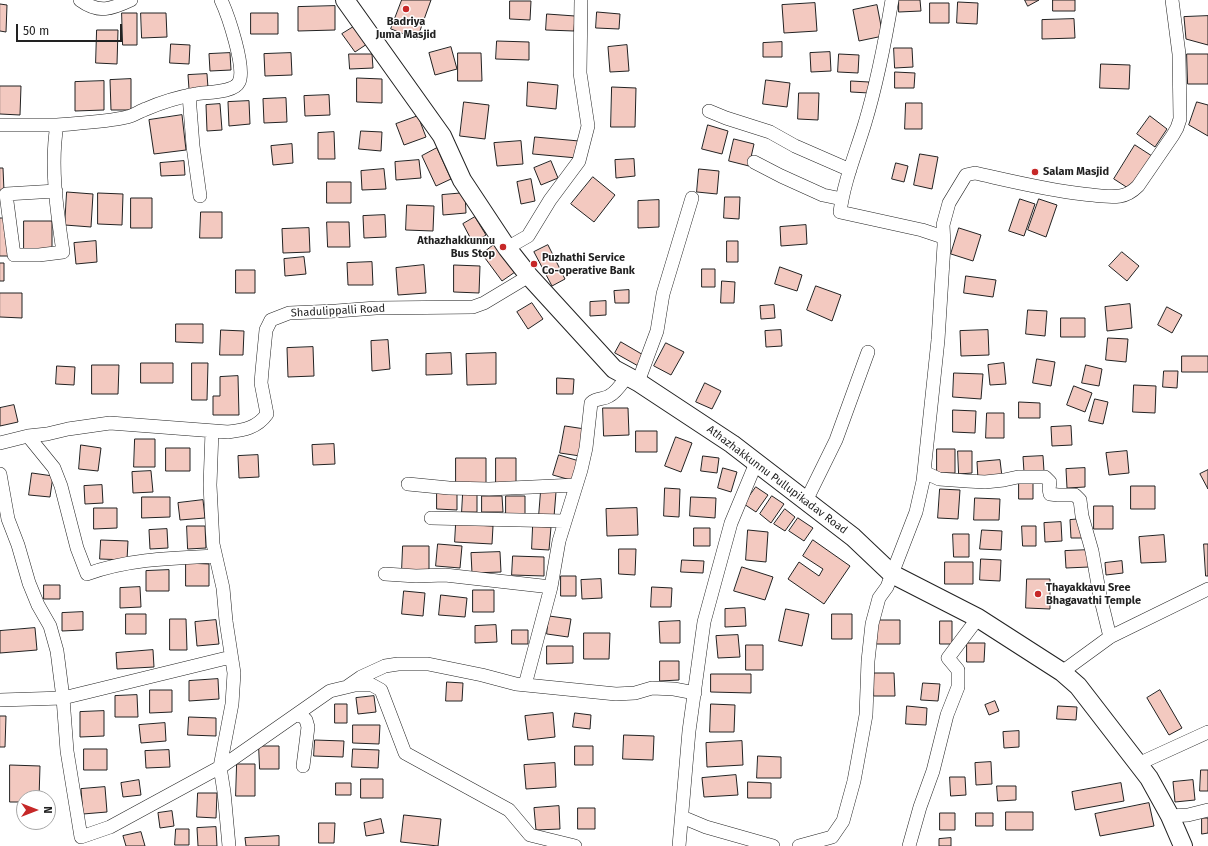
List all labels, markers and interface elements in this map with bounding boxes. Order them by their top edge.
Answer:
marker: Badriya Juma Masjid [401,4,411,14]
place label: Badriya Juma Masjid [376,15,436,41]
scale bar [18,16,124,42]
text: 50 m [23,24,49,38]
place label: Salam Masjid [1043,165,1109,179]
marker: Salam Masjid [1030,167,1040,177]
place label: Athazhakkunnu Bus Stop [417,234,495,260]
marker: Athazhakkunnu Bus Stop [498,242,508,252]
place label: Puzhathi Service Co-operative Bank [542,251,635,277]
marker: Puzhathi Service Co-operative Bank [529,259,539,269]
street label: Shadulippalli Road [291,302,385,320]
street label: Athazhakkunnu Pullupikadav Road [704,423,850,537]
place label: Thayakkavu Sree Bhagavathi Temple [1046,581,1141,607]
marker: Thayakkavu Sree Bhagavathi Temple [1033,589,1043,599]
north arrow [16,790,56,830]
text: N [41,806,54,814]

